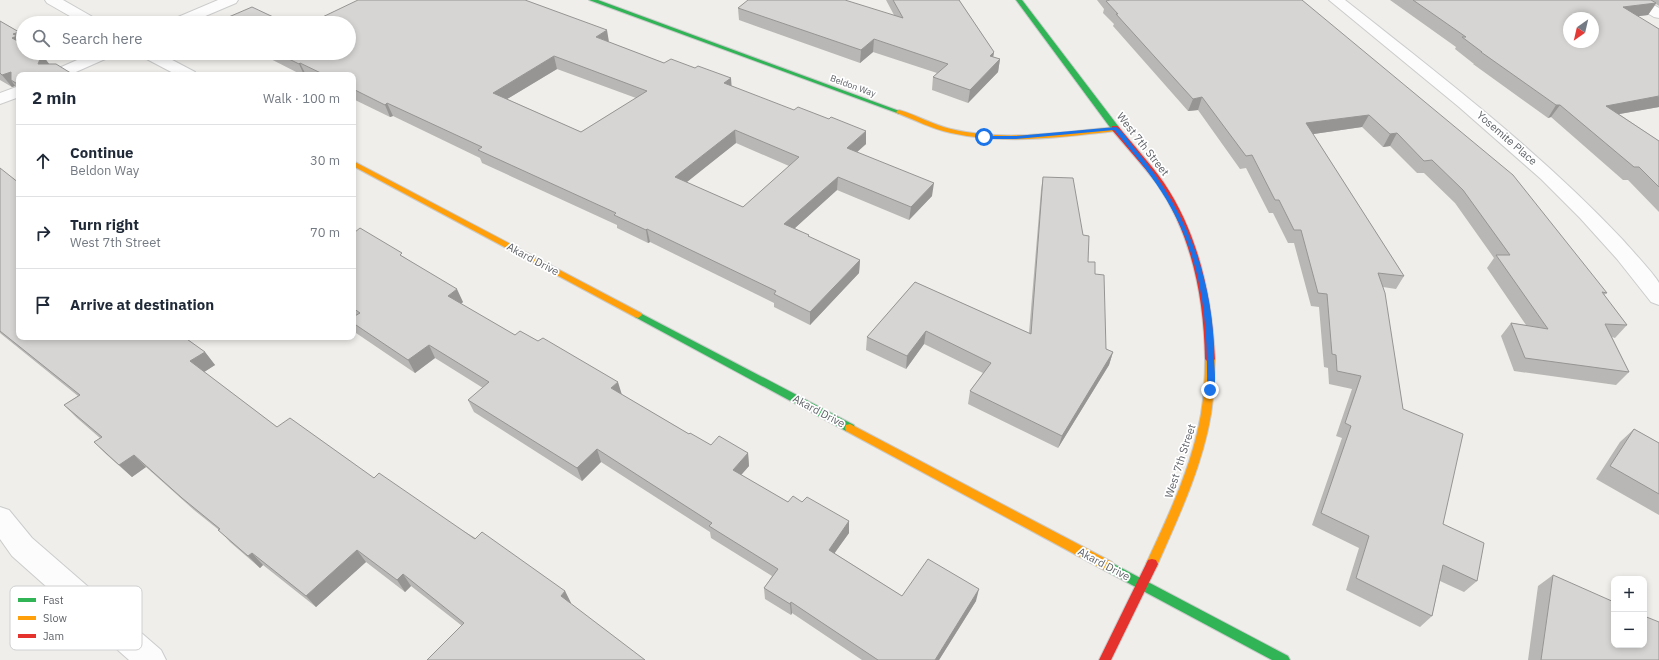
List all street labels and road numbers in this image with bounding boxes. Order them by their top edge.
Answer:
street label: Beldon Way [829,72,878,99]
street label: Yosemite Place [1474,108,1540,168]
street label: West 7th Street [1114,109,1172,179]
street label: Akard Drive [504,239,562,279]
street label: Akard Drive [790,391,848,431]
street label: West 7th Street [1161,422,1199,500]
street label: Akard Drive [1075,544,1133,584]

